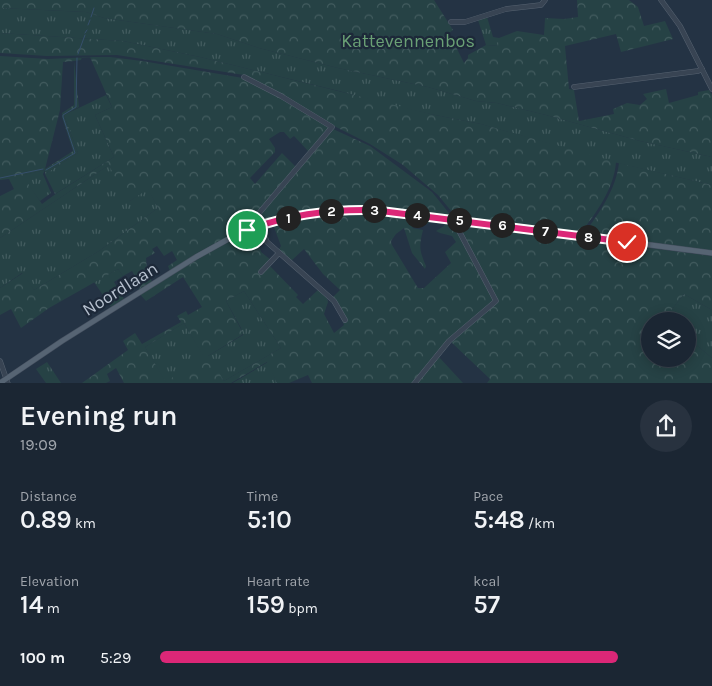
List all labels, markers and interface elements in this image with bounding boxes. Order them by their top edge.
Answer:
park label: Kattevennenbos [341,30,475,52]
pin: 2 [318,198,344,224]
pin: 3 [362,198,386,222]
text: 3 [370,202,379,219]
pin: 4 [404,202,430,228]
text: 2 [327,203,336,220]
pin: 1 [276,206,300,230]
text: 4 [413,207,422,224]
pin: 5 [446,208,472,232]
pin [226,209,268,251]
text: 1 [286,210,291,227]
text: 5 [455,212,464,229]
pin: 6 [490,212,514,238]
icon: arrive [233,216,261,244]
text: 6 [498,217,507,234]
pin: 7 [532,218,558,244]
pin [606,221,648,263]
text: 7 [542,223,549,240]
pin: 8 [576,224,600,250]
icon: check [613,228,641,256]
text: 8 [584,229,593,246]
street label: Noordlaan [78,257,162,321]
map controls [641,312,696,367]
button: layers [641,312,696,367]
text: Evening run [20,399,177,432]
button: share [640,400,692,452]
text: 19:09 [20,435,57,454]
text: Distance [20,488,77,505]
text: Time [247,488,278,505]
text: Pace [473,488,503,505]
text: 0.89 [20,505,72,534]
text: 5:10 [247,505,292,534]
text: 5:48 [473,505,525,534]
text: km [72,515,96,532]
text: /km [525,515,555,532]
text: Elevation [20,573,79,590]
text: Heart rate [247,573,310,590]
text: kcal [473,573,500,590]
text: 14 [20,590,43,619]
text: 159 [247,590,285,619]
text: 57 [473,590,500,619]
text: m [43,600,60,617]
text: bpm [285,600,318,617]
text: 100 m [20,648,65,667]
text: 5:29 [100,648,131,667]

